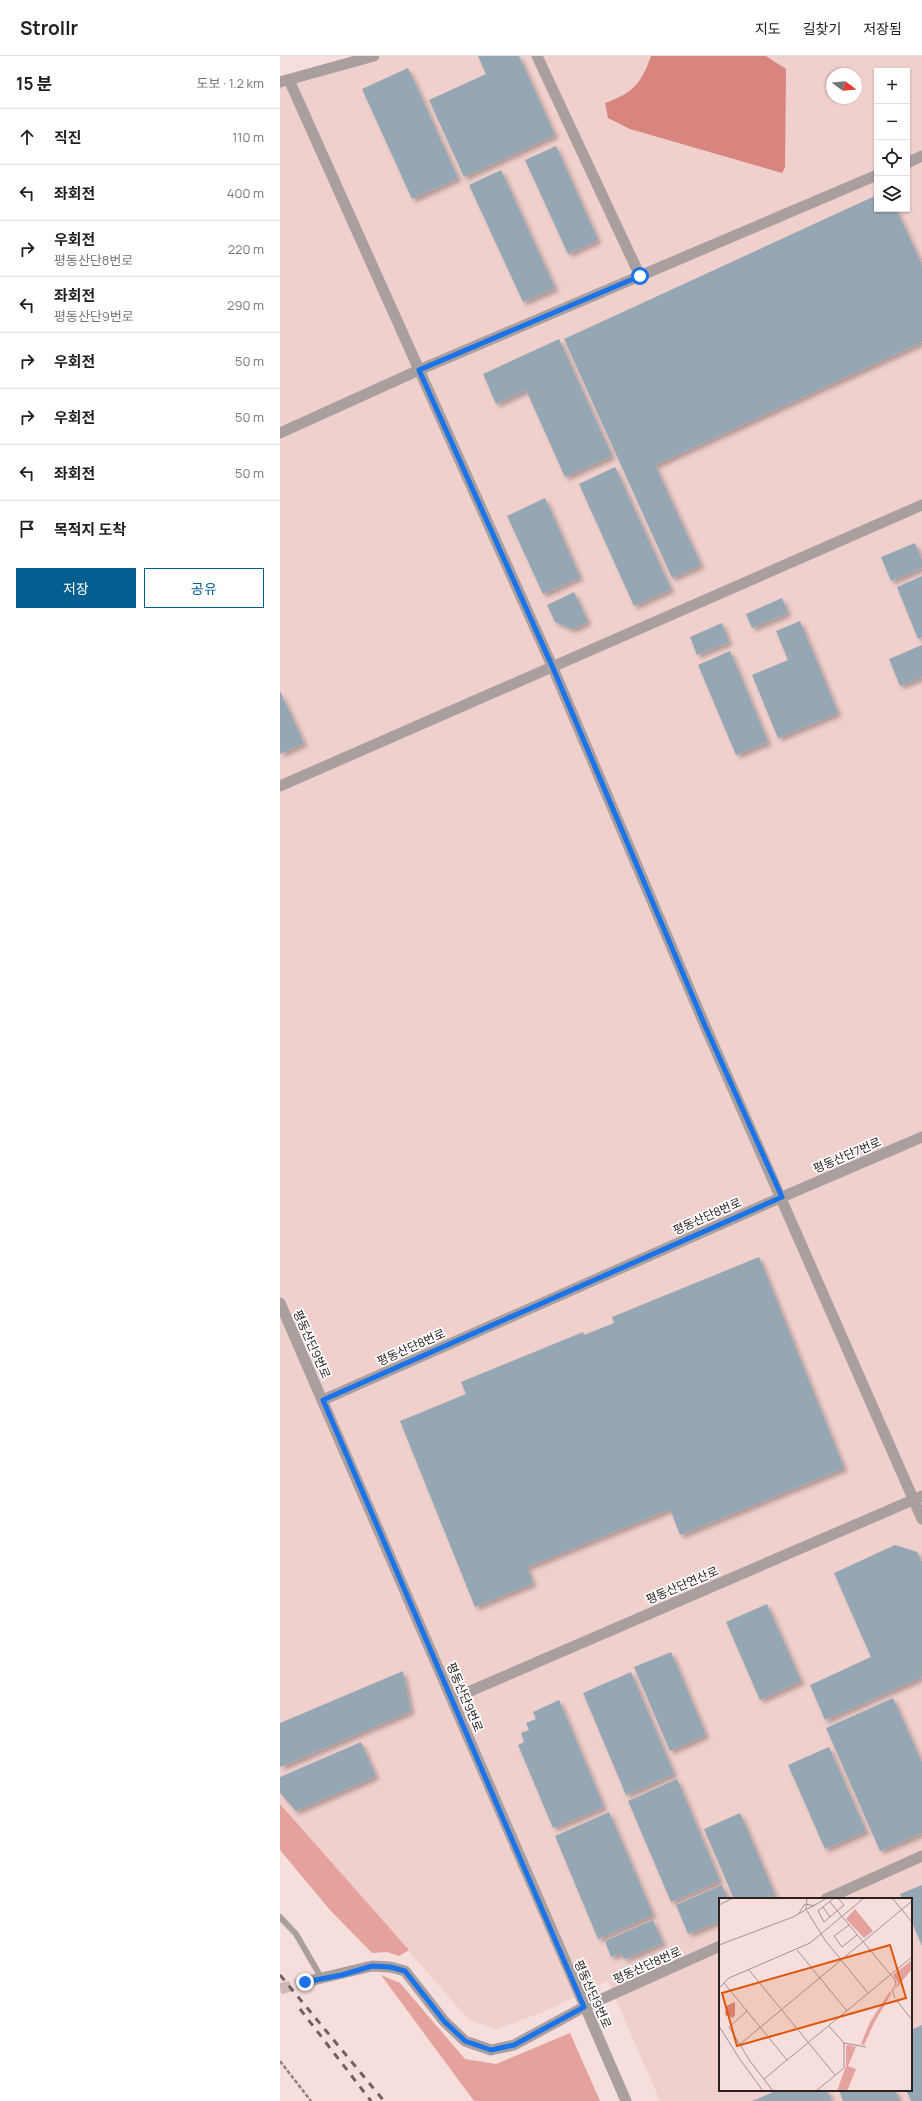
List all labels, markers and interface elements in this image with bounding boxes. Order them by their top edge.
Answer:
text: Strollr [20,15,78,41]
text: 지도 [755,19,781,38]
text: 길찾기 [803,19,841,38]
text: 저장됨 [863,19,902,38]
north arrow [826,68,862,104]
map controls [874,68,910,212]
button: + [874,68,910,104]
text: 15 분 [16,72,52,95]
text: 도보 · 1.2 km [197,74,264,92]
button: − [874,104,910,140]
icon: ahead [16,126,38,148]
text: 직진 [54,127,82,148]
text: 110 m [232,128,264,146]
button: locate [874,140,910,176]
button: layers [874,176,910,212]
icon: left [16,182,38,204]
text: 좌회전 [54,183,95,204]
text: 400 m [227,184,264,202]
text: 우회전 [54,229,95,250]
icon: right [16,238,38,260]
text: 220 m [228,240,264,258]
text: 평동산단8번로 [54,251,133,269]
route start [631,267,649,285]
text: 좌회전 [54,285,95,306]
icon: left [16,294,38,316]
text: 290 m [227,296,264,314]
text: 평동산단9번로 [54,307,134,325]
icon: right [16,350,38,372]
text: 우회전 [54,351,95,372]
text: 50 m [235,352,264,370]
icon: right [16,406,38,428]
text: 우회전 [54,407,95,428]
text: 50 m [235,408,264,426]
icon: left [16,462,38,484]
text: 좌회전 [54,463,95,484]
text: 50 m [235,464,264,482]
icon: arrive [16,518,38,540]
text: 목적지 도착 [54,519,126,540]
button: 저장 [16,568,136,608]
button: 공유 [144,568,264,608]
street label: 평동산단7번로 [810,1133,884,1177]
street label: 평동산단8번로 [670,1193,744,1239]
street label: 평동산단9번로 [289,1307,335,1381]
street label: 평동산단8번로 [374,1324,448,1370]
street label: 평동산단연산로 [643,1562,721,1608]
street label: 평동산단9번로 [443,1660,487,1734]
inset map [719,1898,912,2091]
street label: 평동산단8번로 [610,1942,684,1988]
street label: 평동산단9번로 [570,1957,616,2031]
route end [296,1973,314,1991]

